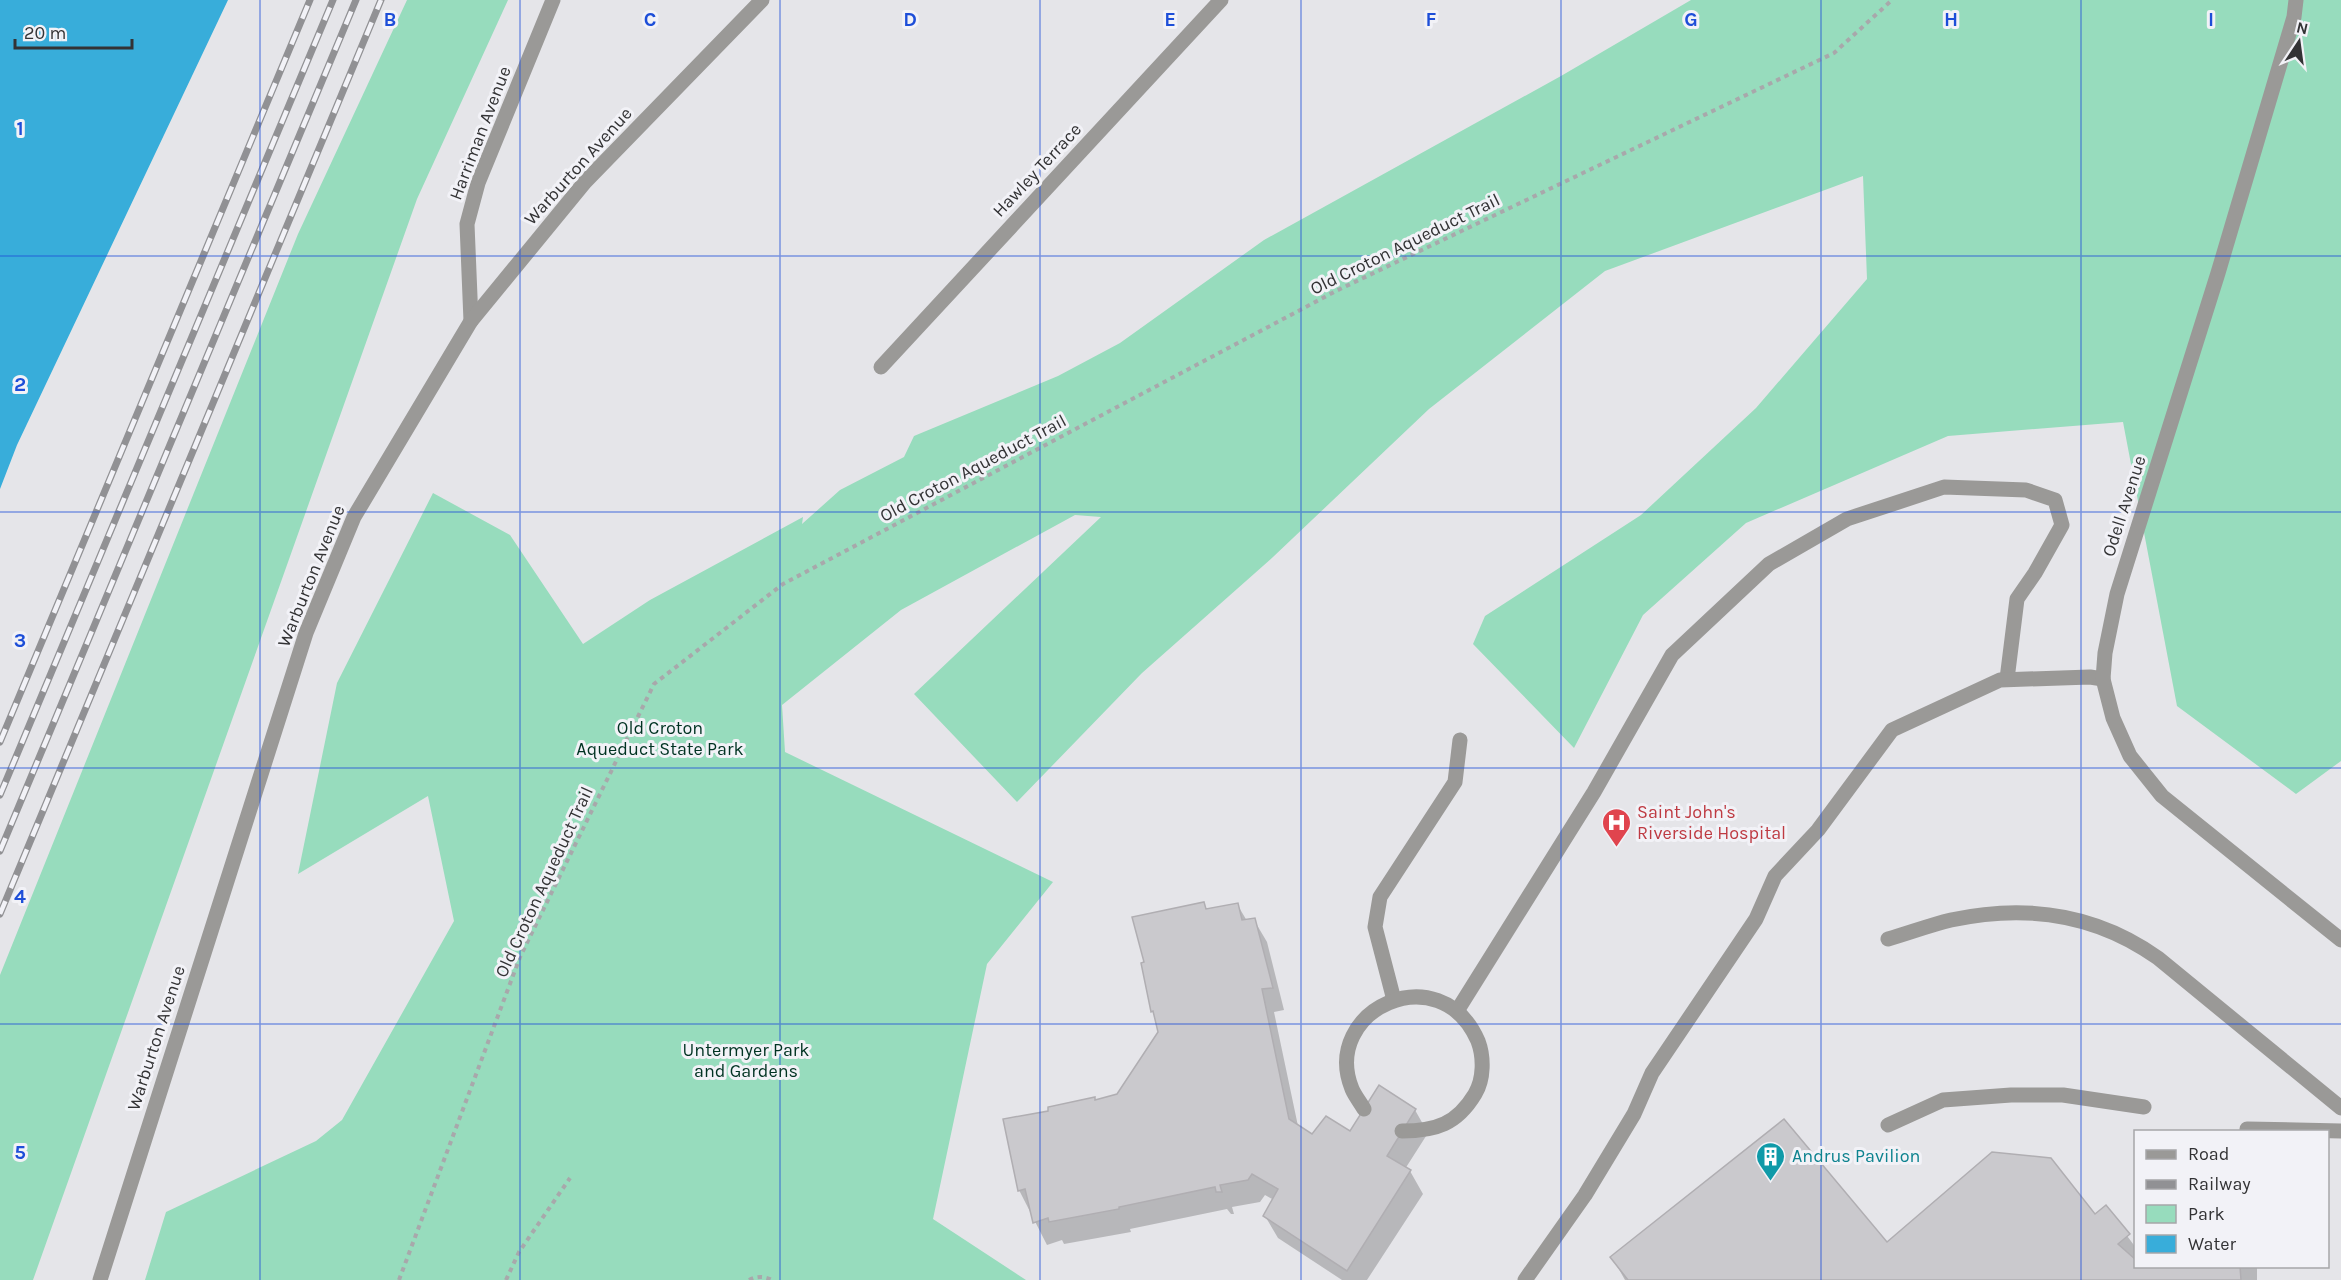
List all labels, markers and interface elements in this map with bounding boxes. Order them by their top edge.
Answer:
text: B [384,8,396,31]
text: C [644,8,656,31]
text: D [903,8,917,31]
text: E [1164,8,1176,31]
text: F [1426,8,1437,31]
text: G [1684,8,1698,31]
text: H [1944,8,1958,31]
text: I [2208,8,2214,31]
scale bar [15,12,132,50]
north arrow [2269,12,2329,72]
text: N [2295,17,2310,38]
text: 20 m [24,22,66,44]
street label: Harriman Avenue [444,63,516,203]
street label: Warburton Avenue [519,103,637,229]
text: 1 [16,117,24,140]
street label: Hawley Terrace [988,119,1086,221]
street label: Old Croton Aqueduct Trail [1307,188,1503,300]
text: 2 [14,373,26,396]
street label: Old Croton Aqueduct Trail [876,409,1070,527]
street label: Odell Avenue [2097,453,2151,559]
street label: Warburton Avenue [273,502,349,650]
text: 3 [14,629,26,652]
park label: Old Croton Aqueduct State Park [576,717,744,760]
street label: Old Croton Aqueduct Trail [490,783,598,981]
place label: Saint John's Riverside Hospital [1637,801,1786,844]
hospital icon: Saint John's Riverside Hospital [1600,806,1632,848]
text: 4 [14,885,26,908]
street label: Warburton Avenue [122,963,190,1113]
park label: Untermyer Park and Gardens [683,1039,809,1082]
legend [2134,1130,2329,1268]
building icon: Andrus Pavilion [1755,1140,1787,1182]
text: 5 [14,1141,26,1164]
text: Road [2188,1143,2229,1165]
place label: Andrus Pavilion [1792,1145,1920,1167]
text: Railway [2188,1173,2251,1195]
text: Park [2188,1203,2225,1225]
text: Water [2188,1233,2236,1255]

